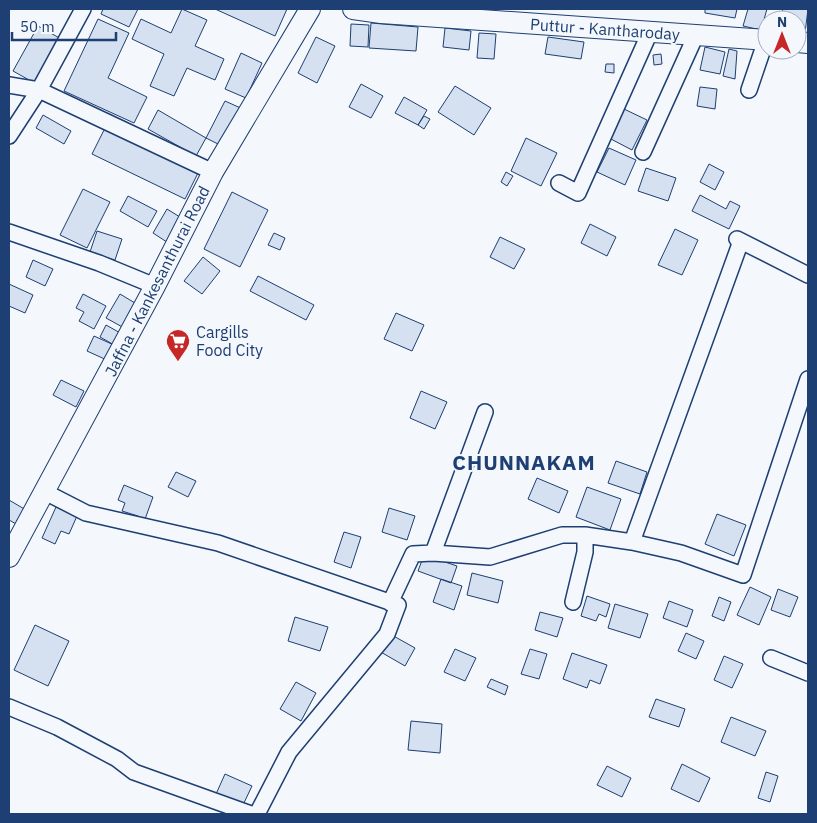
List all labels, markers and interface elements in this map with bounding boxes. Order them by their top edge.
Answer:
scale bar [12,10,116,42]
north arrow [757,10,807,60]
text: N [777,13,787,31]
street label: Puttur - Kantharoday [529,14,681,44]
text: 50 m [20,17,55,36]
street label: Jaffna - Kankesanthurai Road [100,182,214,380]
place label: Cargills Food City [196,322,263,360]
supermarket icon: Cargills Food City [165,328,191,362]
district label: CHUNNAKAM [452,448,596,476]

